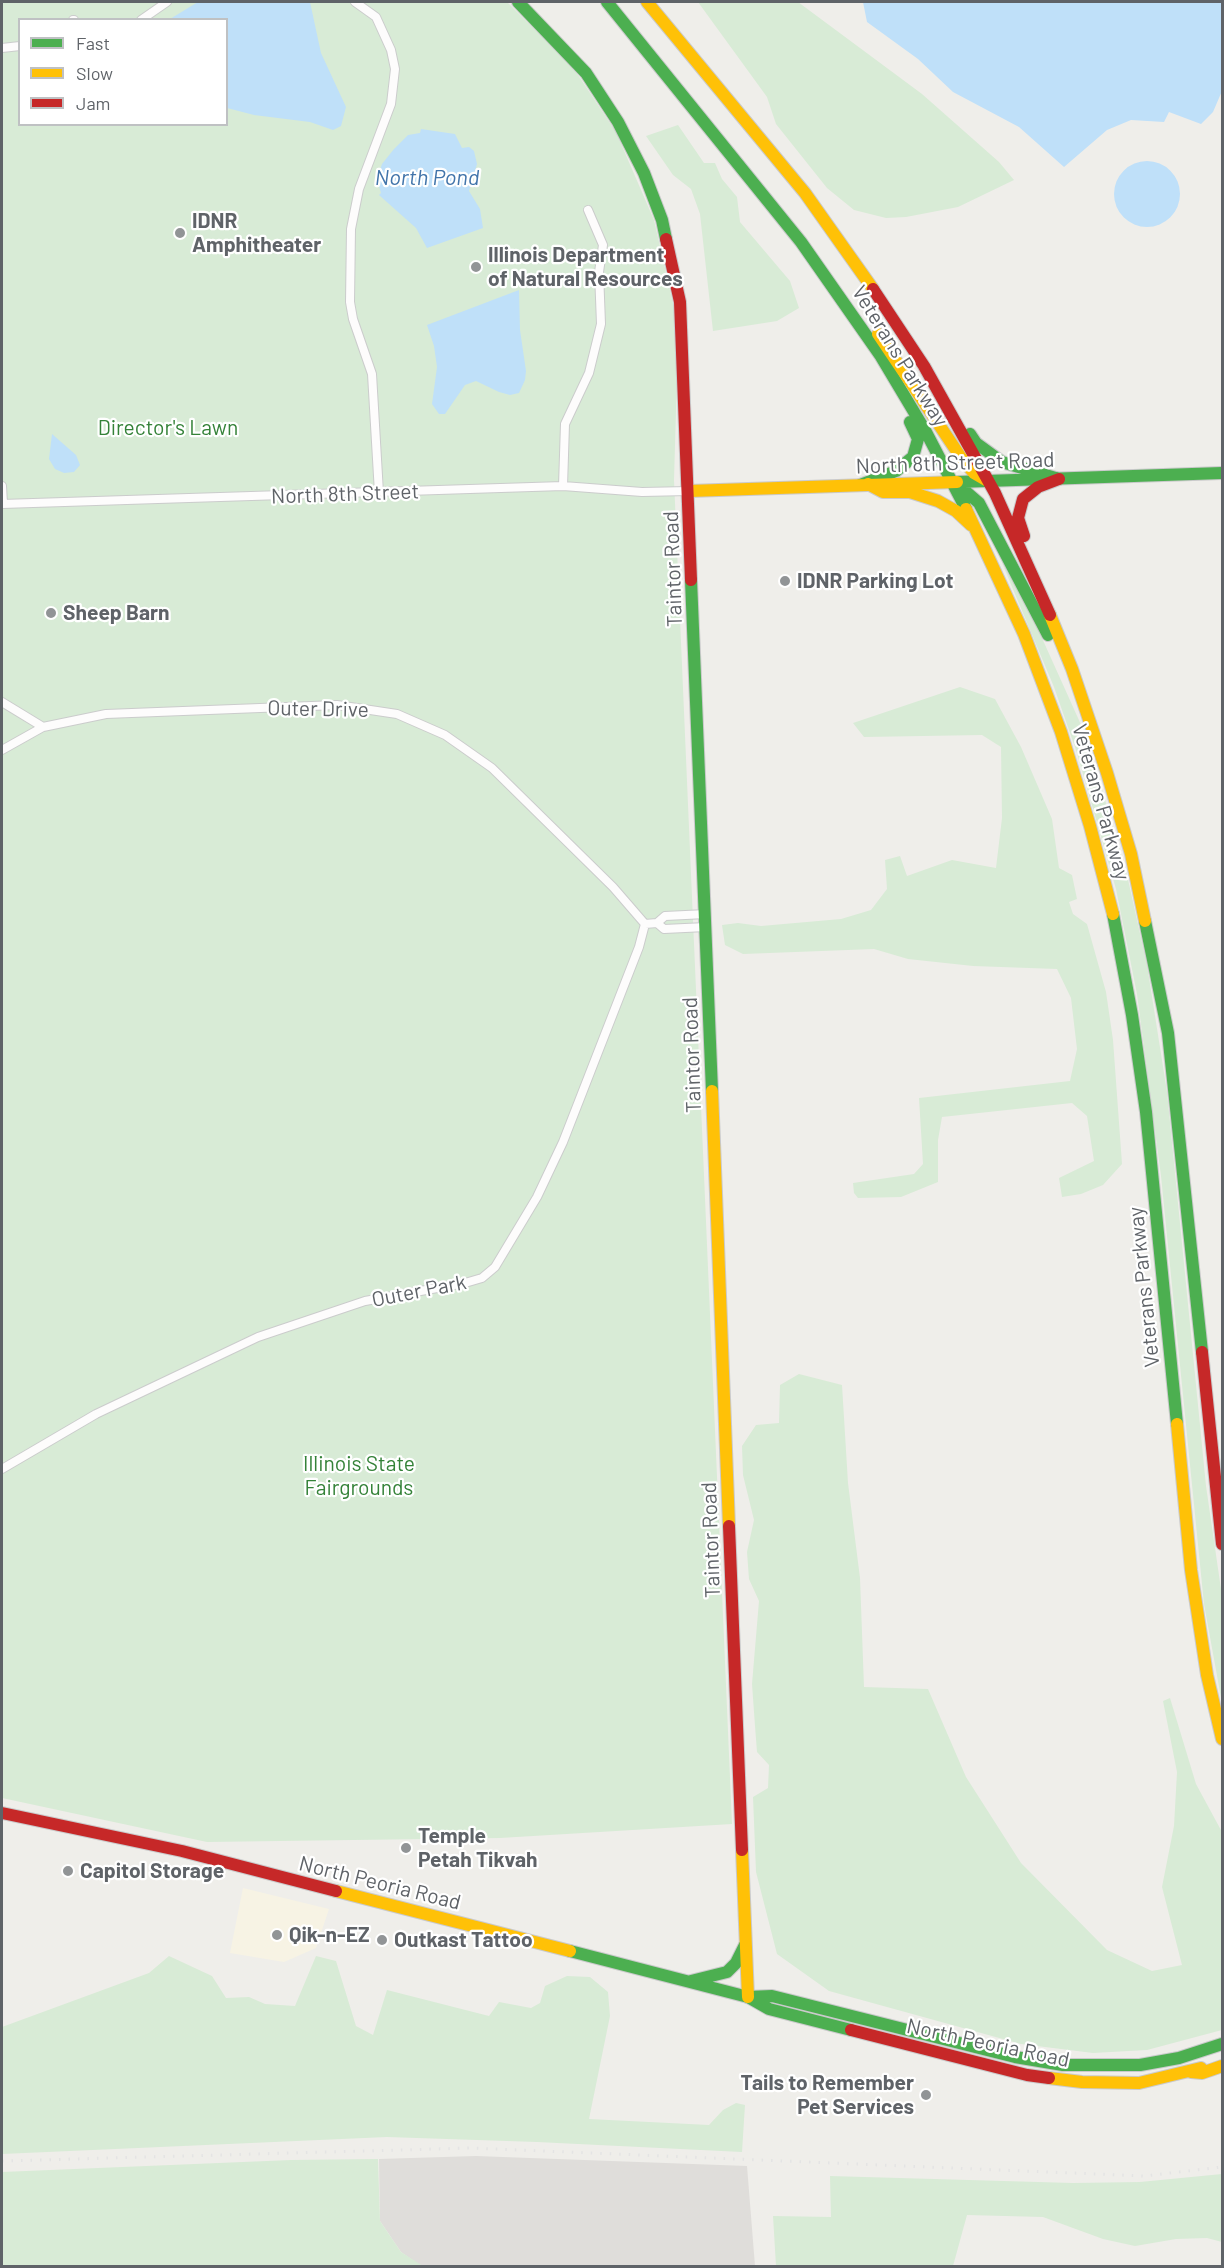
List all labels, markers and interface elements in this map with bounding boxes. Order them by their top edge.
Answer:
legend [18,18,228,126]
text: Fast [76,32,110,54]
text: Slow [76,62,113,84]
text: Jam [76,92,110,114]
water label: North Pond [375,165,479,191]
place label: IDNR Amphitheater [192,208,321,258]
marker: IDNR Amphitheater [173,226,187,240]
place label: Illinois Department of Natural Resources [488,242,683,292]
marker: Illinois Department of Natural Resources [469,260,483,274]
street label: Veterans Parkway [847,281,953,431]
park label: Director's Lawn [98,415,238,441]
street label: North 8th Street Road [855,447,1055,479]
street label: North 8th Street [271,479,419,509]
street label: Taintor Road [658,511,688,627]
place label: IDNR Parking Lot [797,568,953,594]
marker: IDNR Parking Lot [778,574,792,588]
place label: Sheep Barn [63,600,170,626]
marker: Sheep Barn [44,606,58,620]
street label: Outer Drive [267,696,369,722]
street label: Veterans Parkway [1067,721,1135,883]
street label: Taintor Road [677,997,707,1113]
street label: Veterans Parkway [1123,1205,1165,1369]
street label: Outer Park [370,1269,468,1313]
park label: Illinois State Fairgrounds [303,1451,415,1501]
street label: Taintor Road [696,1482,726,1598]
place label: Temple Petah Tikvah [418,1823,538,1873]
marker: Temple Petah Tikvah [399,1841,413,1855]
street label: North Peoria Road [297,1851,463,1915]
place label: Capitol Storage [80,1858,224,1884]
marker: Capitol Storage [61,1864,75,1878]
place label: Qik-n-EZ [289,1922,370,1948]
place label: Outkast Tattoo [394,1927,533,1953]
marker: Qik-n-EZ [270,1928,284,1942]
marker: Outkast Tattoo [375,1933,389,1947]
street label: North Peoria Road [904,2013,1072,2073]
place label: Tails to Remember Pet Services [740,2070,914,2120]
marker: Tails to Remember Pet Services [919,2088,933,2102]

